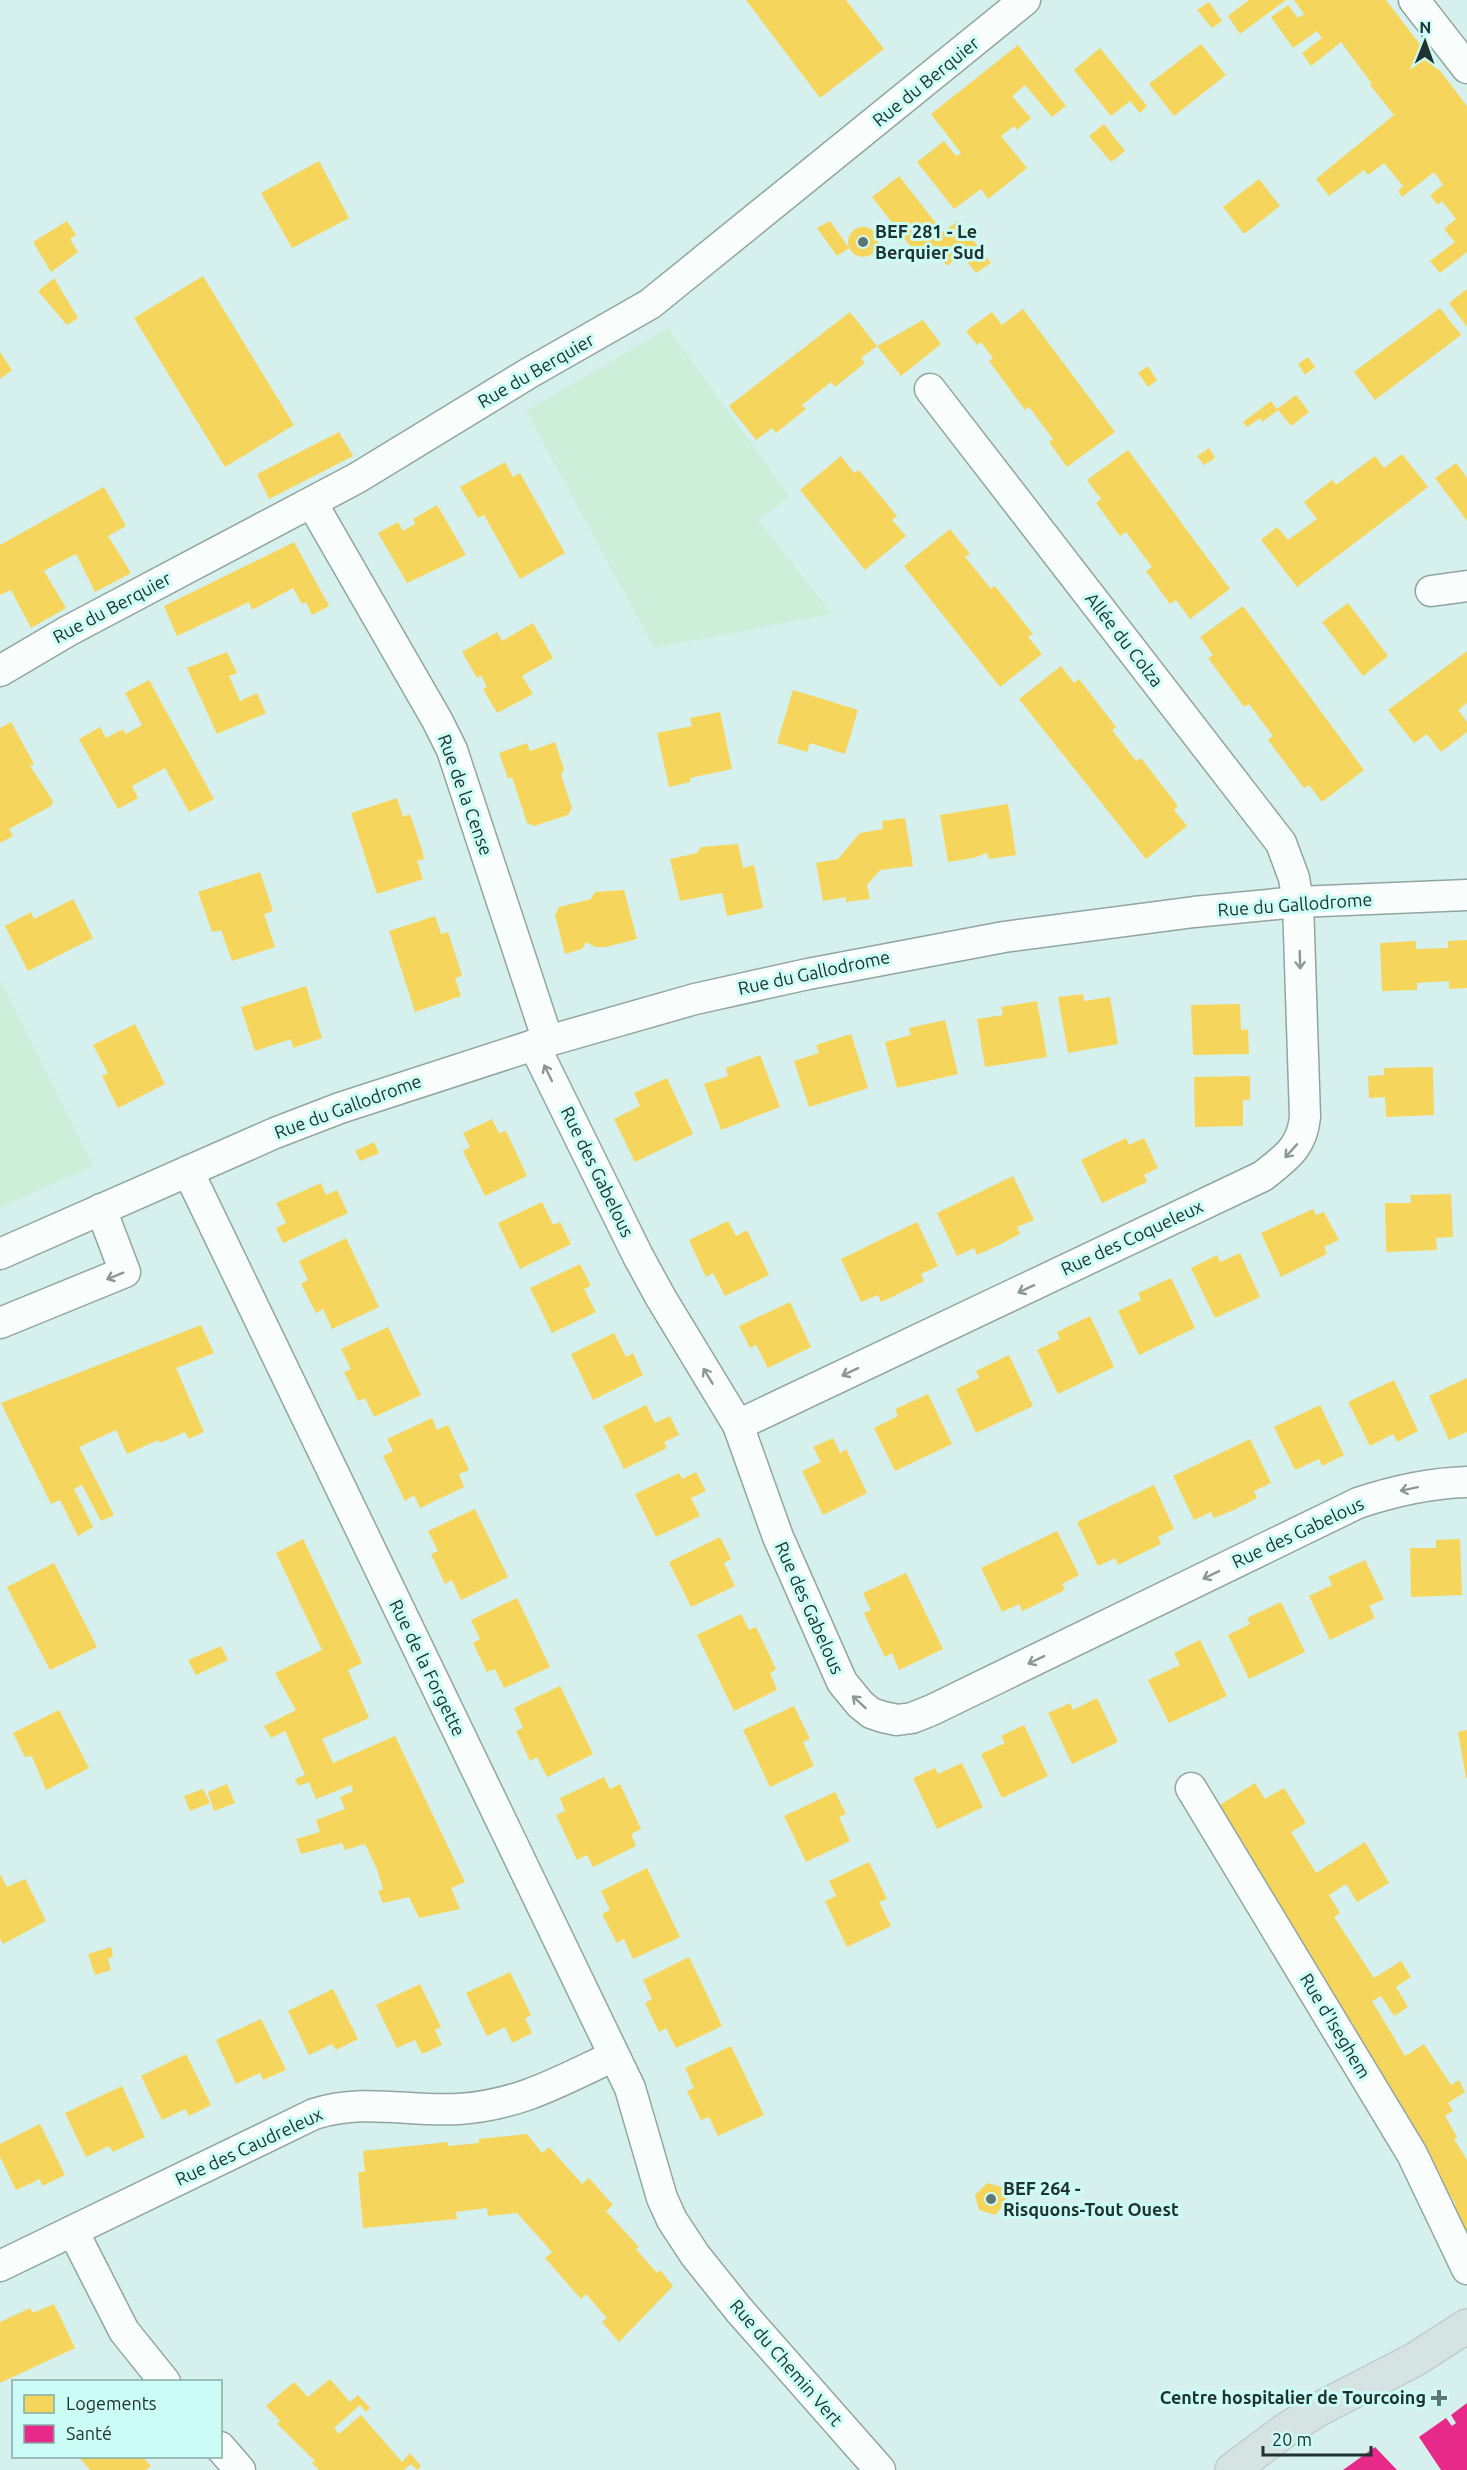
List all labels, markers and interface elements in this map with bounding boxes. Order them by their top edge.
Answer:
north arrow [1395,12,1455,72]
text: N [1419,18,1431,36]
street label: Rue du Berquier [868,32,983,130]
place label: BEF 281 - Le Berquier Sud [875,221,984,262]
marker: BEF 281 - Le Berquier Sud [856,235,870,249]
street label: Rue du Berquier [474,329,597,411]
street label: Rue du Berquier [49,568,174,647]
street label: Allée du Colza [1082,588,1168,690]
street label: Rue de la Cense [435,731,497,858]
street label: Rue du Gallodrome [1217,889,1373,919]
street label: Rue du Gallodrome [736,946,892,998]
one-way arrow [1294,950,1306,970]
one-way arrow [542,1065,554,1083]
street label: Rue du Gallodrome [271,1070,424,1142]
street label: Rue des Gabelous [558,1103,638,1240]
one-way arrow [1284,1143,1298,1158]
street label: Rue des Coqueleux [1057,1195,1206,1279]
one-way arrow [106,1271,124,1282]
one-way arrow [1017,1283,1035,1295]
one-way arrow [841,1367,859,1379]
one-way arrow [701,1368,713,1385]
one-way arrow [1400,1484,1419,1495]
street label: Rue des Gabelous [1229,1493,1367,1571]
street label: Rue des Gabelous [772,1538,848,1677]
one-way arrow [1203,1569,1221,1581]
street label: Rue de la Forgette [386,1596,470,1739]
one-way arrow [1027,1654,1045,1666]
one-way arrow [852,1695,867,1709]
street label: Rue d'Iseghem [1297,1969,1375,2082]
street label: Rue des Caudreleux [172,2103,325,2189]
place label: BEF 264 - Risquons-Tout Ouest [1003,2178,1179,2219]
marker: BEF 264 - Risquons-Tout Ouest [984,2192,998,2206]
street label: Rue du Chemin Vert [727,2295,847,2430]
legend [12,2380,222,2458]
place label: Centre hospitalier de Tourcoing [1160,2387,1426,2407]
marker: Centre hospitalier de Tourcoing [1430,2389,1448,2407]
text: Logements [66,2393,157,2413]
scale bar [1263,2419,1371,2457]
text: Santé [66,2423,112,2443]
text: 20 m [1272,2429,1312,2449]

